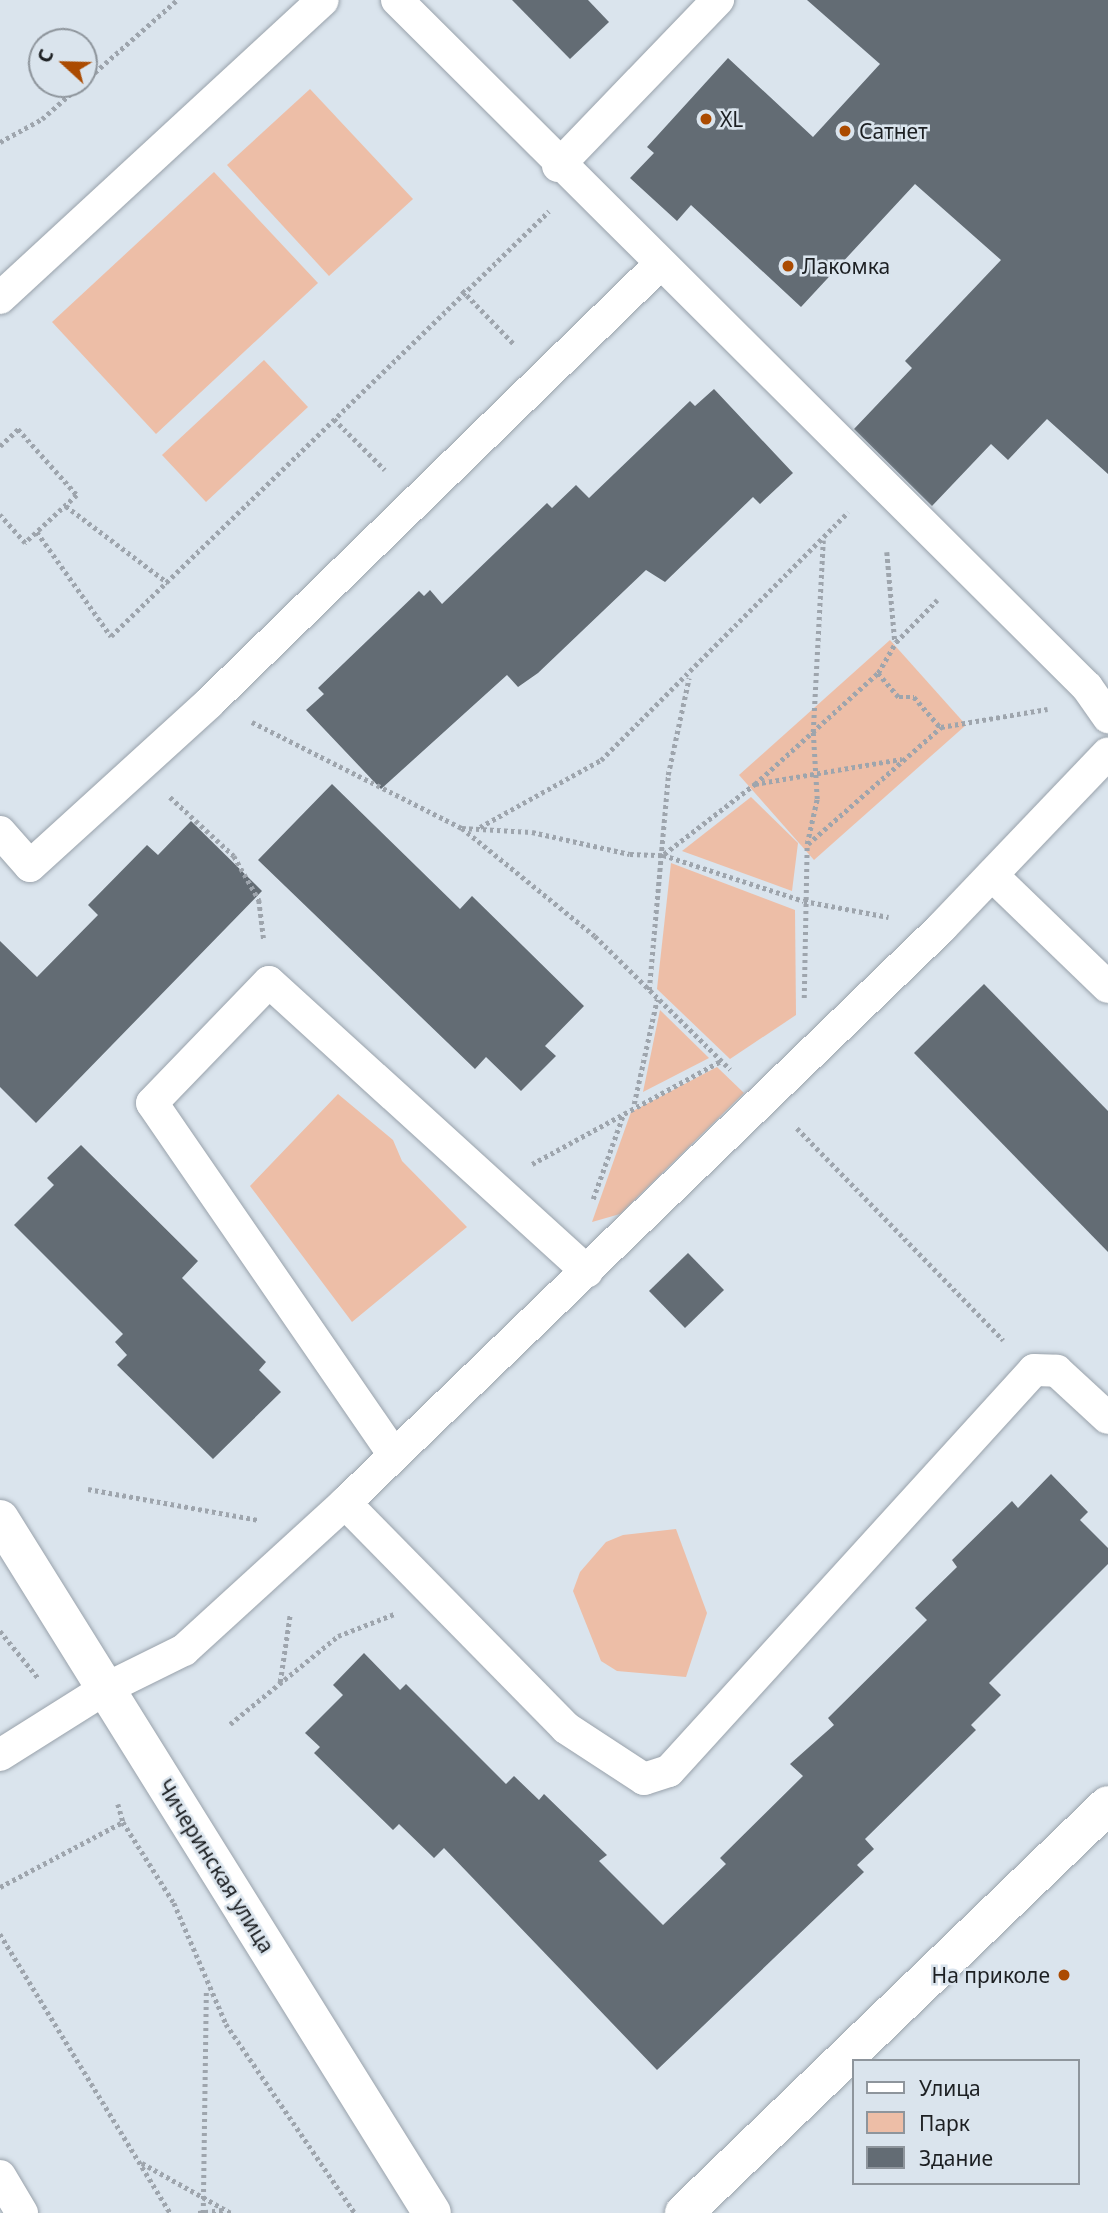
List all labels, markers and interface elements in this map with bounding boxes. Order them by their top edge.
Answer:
north arrow [28,28,98,98]
text: С [31,45,60,66]
place label: XL [720,106,743,132]
marker: XL [698,111,714,127]
place label: Сатнет [859,118,928,144]
marker: Сатнет [837,123,853,139]
place label: Лакомка [802,253,890,279]
marker: Лакомка [780,258,796,274]
street label: Чичеринская улица [152,1775,280,1957]
place label: На приколе [932,1962,1050,1988]
marker: На приколе [1056,1967,1072,1983]
legend [852,2059,1080,2185]
text: Улица [919,2074,981,2102]
text: Парк [919,2109,970,2137]
text: Здание [919,2144,993,2172]

